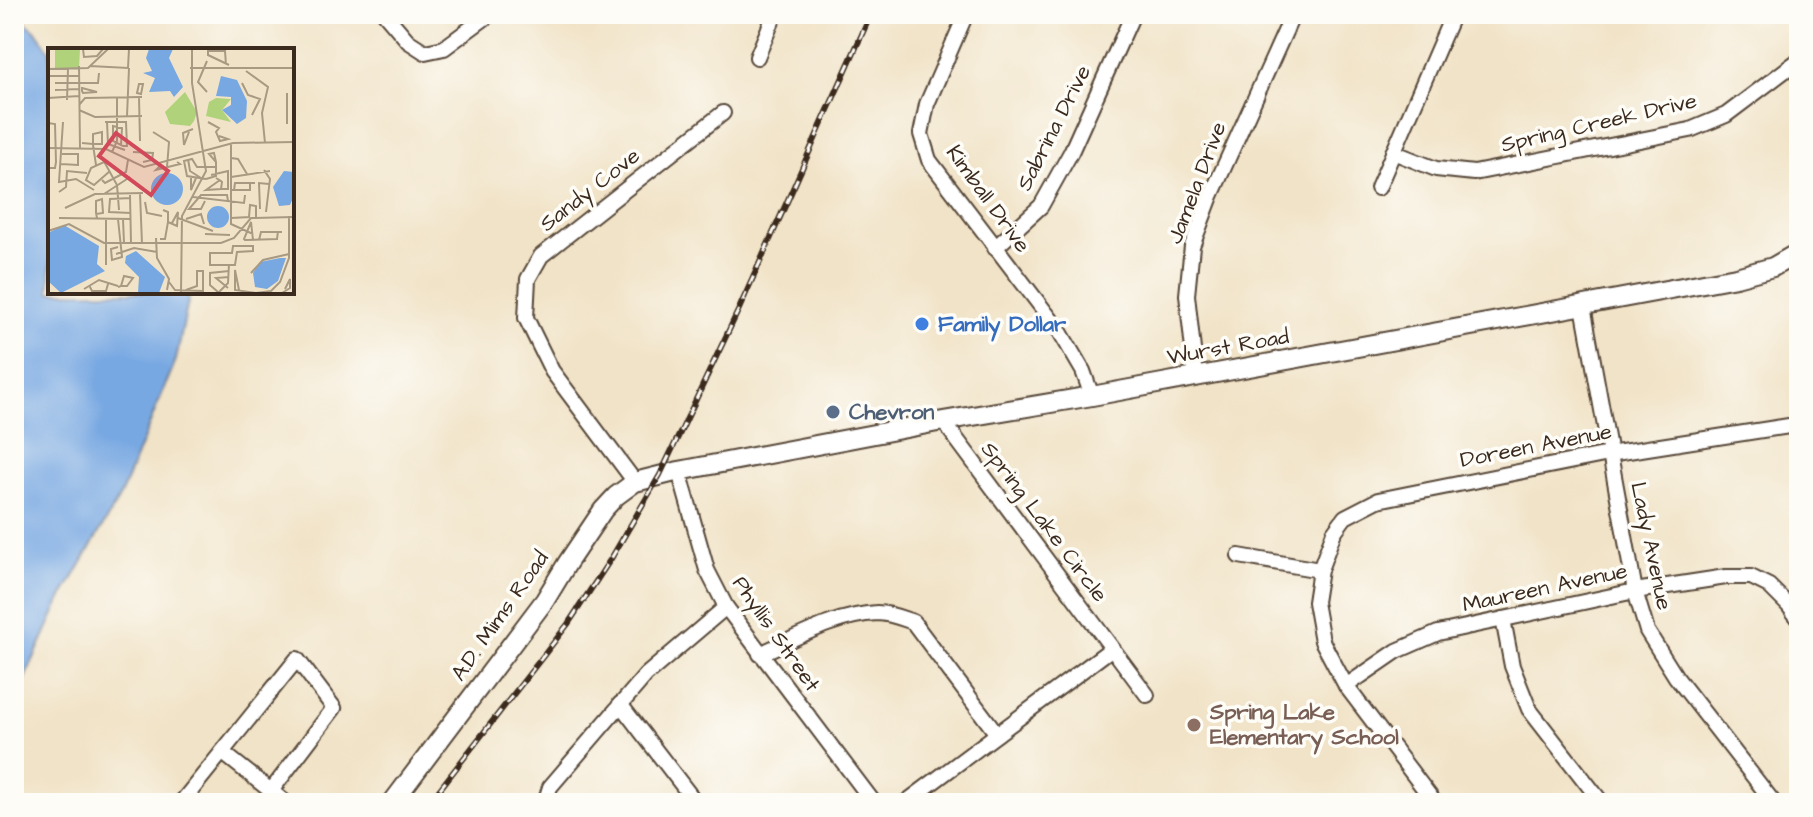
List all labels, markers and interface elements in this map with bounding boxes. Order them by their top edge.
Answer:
inset map [48,48,294,294]
street label: Sabrina Drive [1009,60,1099,196]
street label: Spring Creek Drive [1498,85,1700,162]
street label: Jamela Drive [1160,117,1235,248]
street label: Kimball Drive [938,139,1038,259]
street label: Sandy Cove [533,141,647,240]
place label: Family Dollar [938,309,1067,342]
marker: Family Dollar [913,315,931,333]
street label: Wurst Road [1165,321,1291,373]
place label: Chevron [849,397,934,428]
marker: Chevron [824,403,842,421]
street label: Doreen Avenue [1458,416,1615,476]
street label: Spring Lake Circle [972,435,1115,609]
street label: Lady Avenue [1621,479,1680,613]
street label: A.D. Mims Road [444,545,556,687]
street label: Maureen Avenue [1460,555,1630,621]
street label: Phyllis Street [724,570,827,699]
place label: Spring Lake Elementary School [1209,697,1399,755]
marker: Spring Lake Elementary School [1185,716,1203,734]

